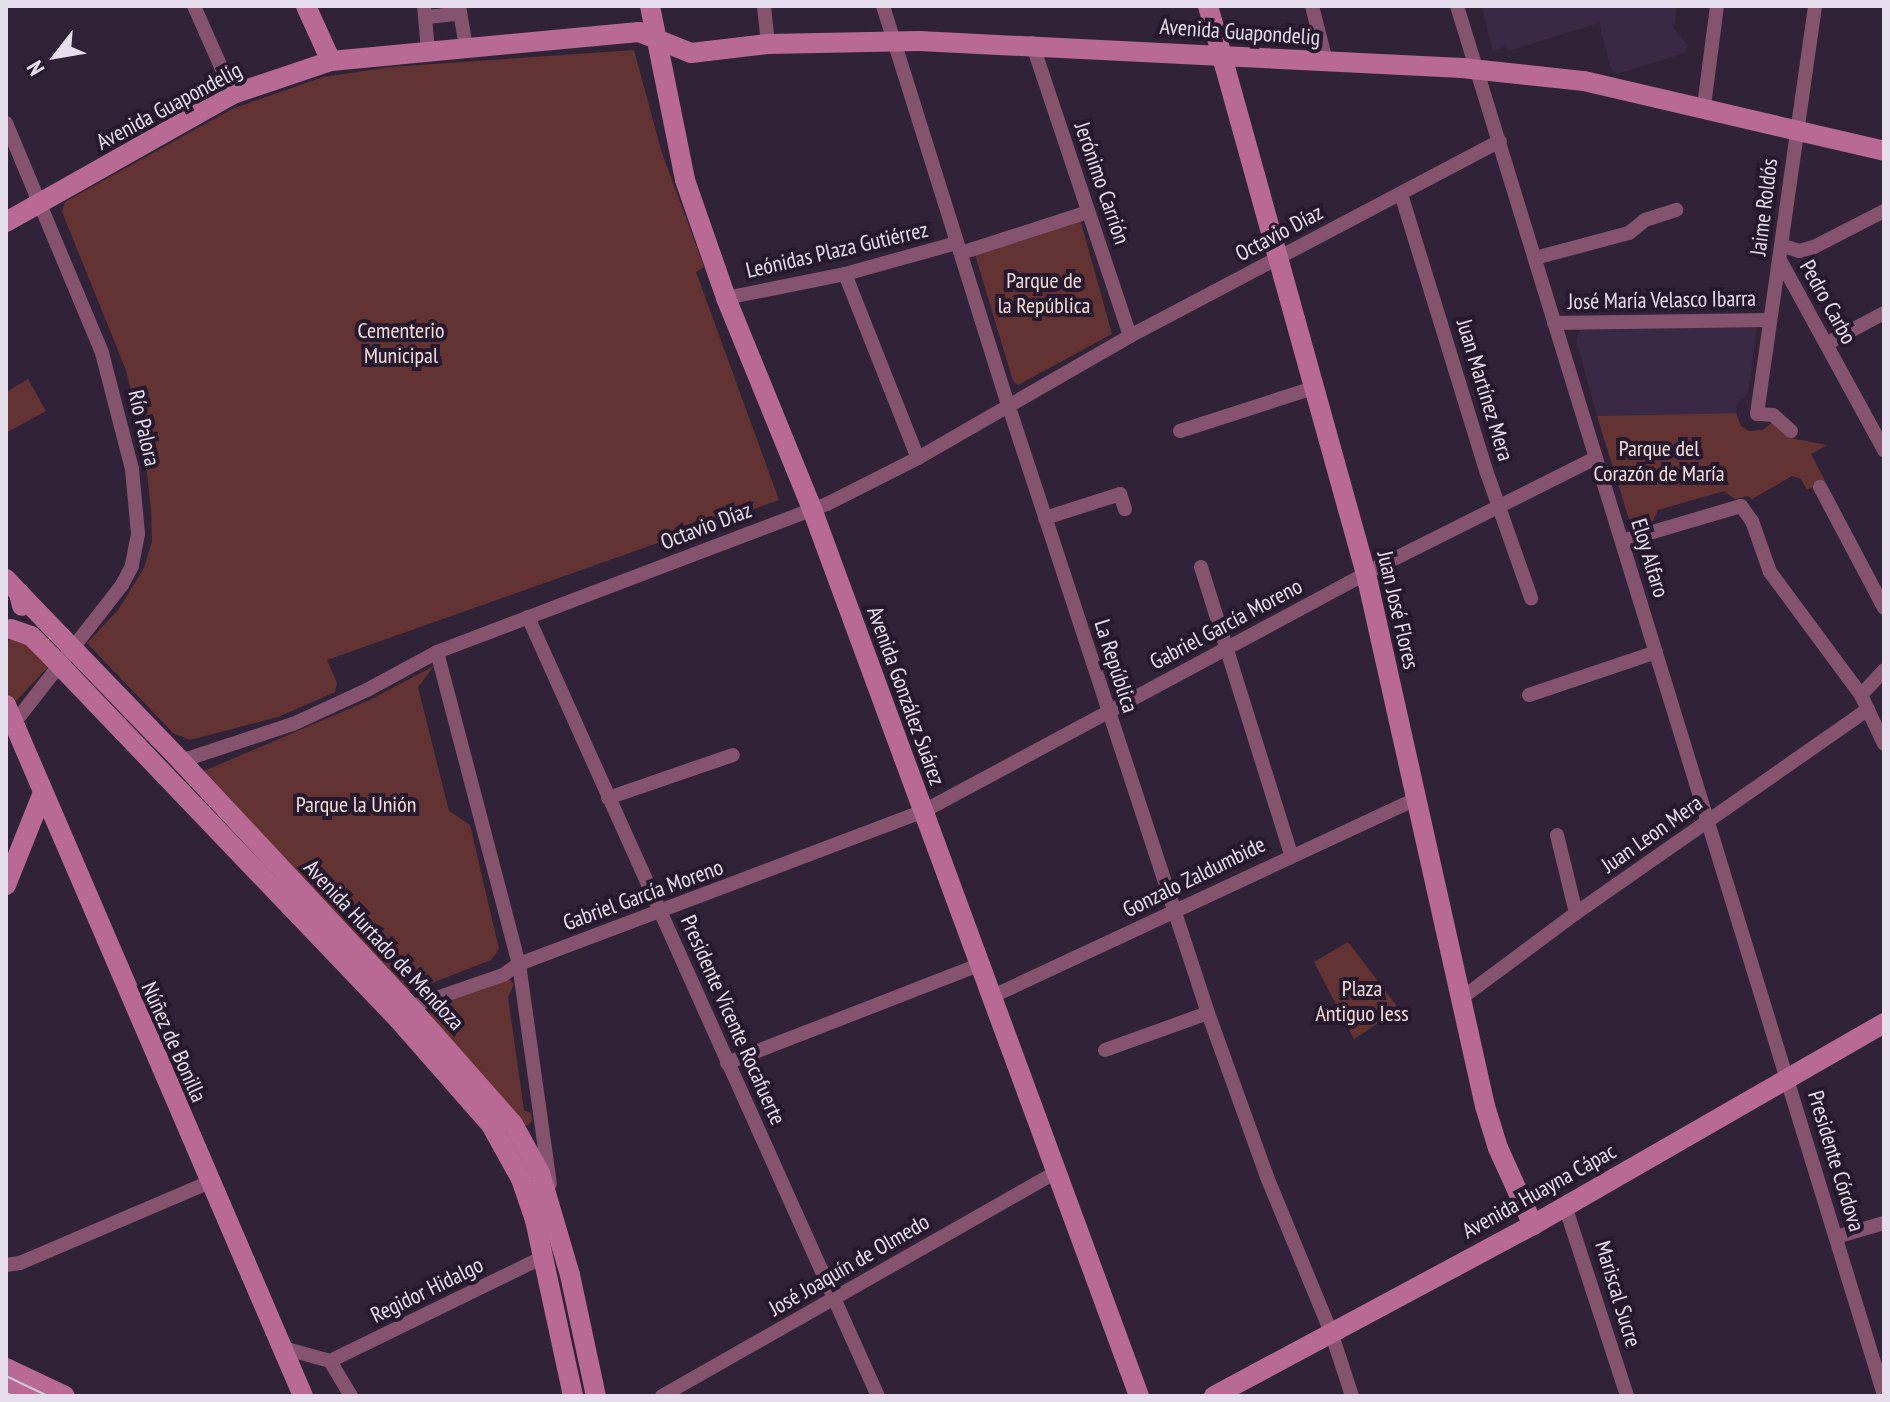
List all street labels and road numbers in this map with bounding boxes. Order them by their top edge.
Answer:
street label: Avenida Guapondelig [1159,13,1321,51]
street label: Avenida Guapondelig [92,57,246,155]
street label: Jerónimo Carrión [1069,118,1135,248]
street label: Jaime Roldós [1745,157,1783,257]
street label: Octavio Díaz [1231,199,1327,267]
street label: Leónidas Plaza Gutiérrez [743,216,931,284]
street label: Pedro Carbo [1794,255,1862,349]
street label: José María Velasco Ibarra [1567,285,1757,315]
street label: Juan Martínez Mera [1451,316,1519,464]
street label: Río Palora [122,387,166,469]
street label: Octavio Díaz [657,497,755,555]
street label: Eloy Alfaro [1625,515,1675,601]
street label: Juan José Flores [1372,548,1424,672]
street label: Gabriel García Moreno [1145,573,1307,675]
street label: Avenida González Suárez [861,603,951,789]
street label: La República [1089,616,1143,716]
street label: Juan Leon Mera [1597,790,1707,878]
street label: Gonzalo Zaldumbide [1118,831,1270,923]
street label: Gabriel García Moreno [559,854,727,936]
street label: Avenida Hurtado de Mendoza [298,855,470,1035]
street label: Presidente Vicente Rocafuerte [675,911,791,1129]
street label: Núñez de Bonilla [136,978,212,1106]
street label: Presidente Córdova [1802,1087,1870,1235]
street label: Avenida Huayna Cápac [1458,1138,1620,1244]
street label: José Joaquín de Olmedo [764,1208,934,1322]
street label: Mariscal Sucre [1589,1238,1647,1350]
street label: Regidor Hidalgo [367,1251,487,1329]

